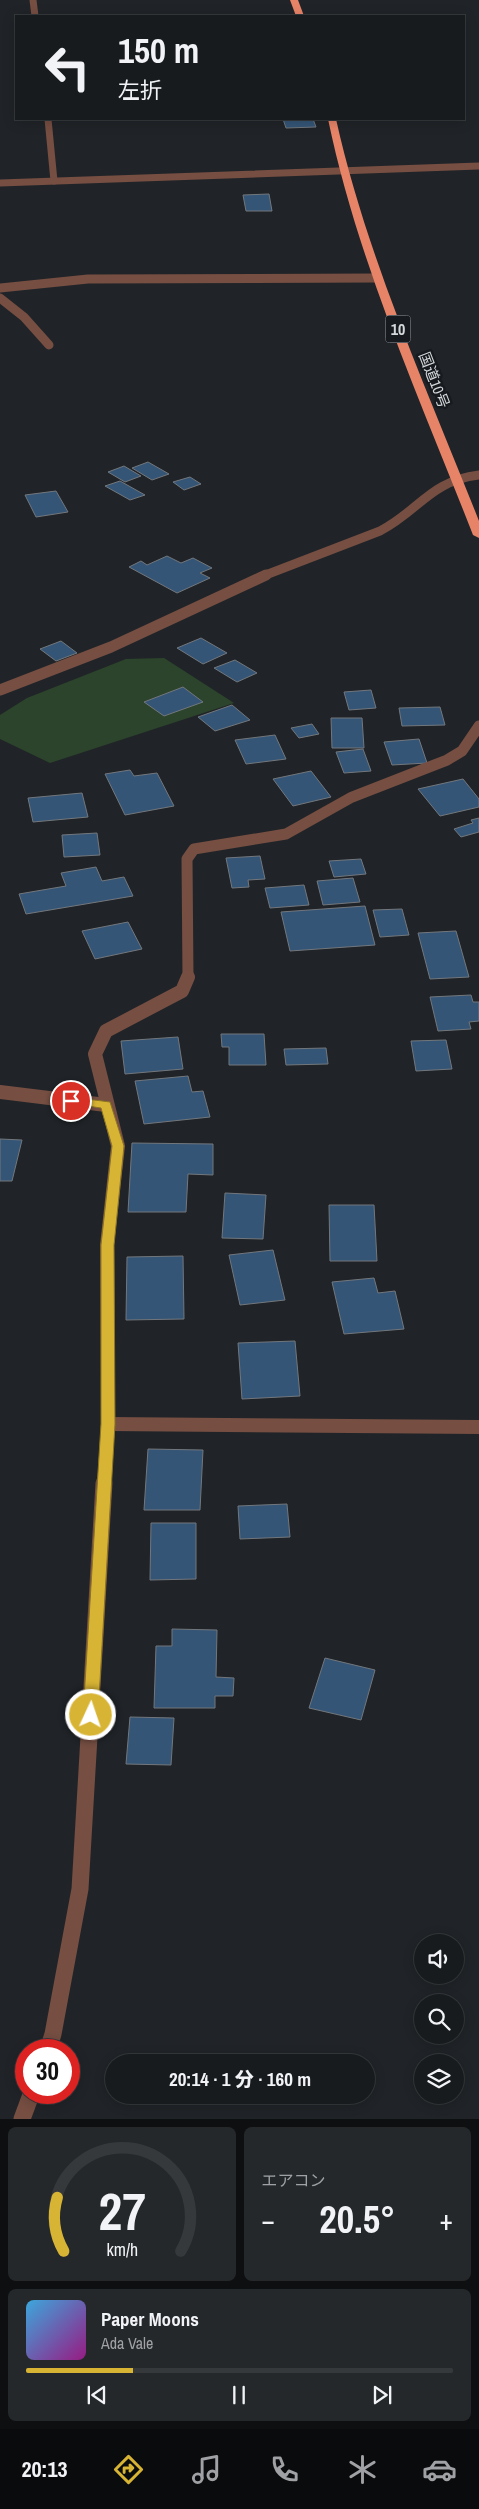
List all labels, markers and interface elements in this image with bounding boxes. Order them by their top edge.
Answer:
text: 150 m [118,27,199,74]
icon: left [35,35,100,100]
text: 左折 [118,75,162,105]
road number: 10 [386,316,410,342]
street label: 国道10号 [414,349,455,411]
pin [50,1080,92,1122]
icon: arrive [57,1087,85,1115]
position arrow [64,1688,116,1740]
map controls [414,1934,464,2104]
button: sound [414,1934,464,1984]
button: search [414,1994,464,2044]
speed limit sign: 30 [15,2039,80,2104]
button: layers [414,2054,464,2104]
text: 20:14 · 1 分 · 160 m [169,2066,311,2092]
text: エアコン [262,2169,326,2191]
text: 27 [98,2176,145,2246]
text: 20.5° [319,2194,395,2245]
text: − [262,2201,275,2239]
text: + [440,2201,453,2239]
text: km/h [106,2238,138,2262]
text: Paper Moons [101,2306,199,2332]
text: Ada Vale [101,2332,153,2354]
icon: previous [83,2381,111,2409]
icon: pause [225,2381,253,2409]
icon: next [368,2381,396,2409]
icon: directions [111,2452,146,2487]
icon: music [189,2452,224,2487]
icon: phone [267,2452,302,2487]
icon: climate [345,2452,380,2487]
icon: car [422,2452,457,2487]
text: 20:13 [21,2454,68,2484]

